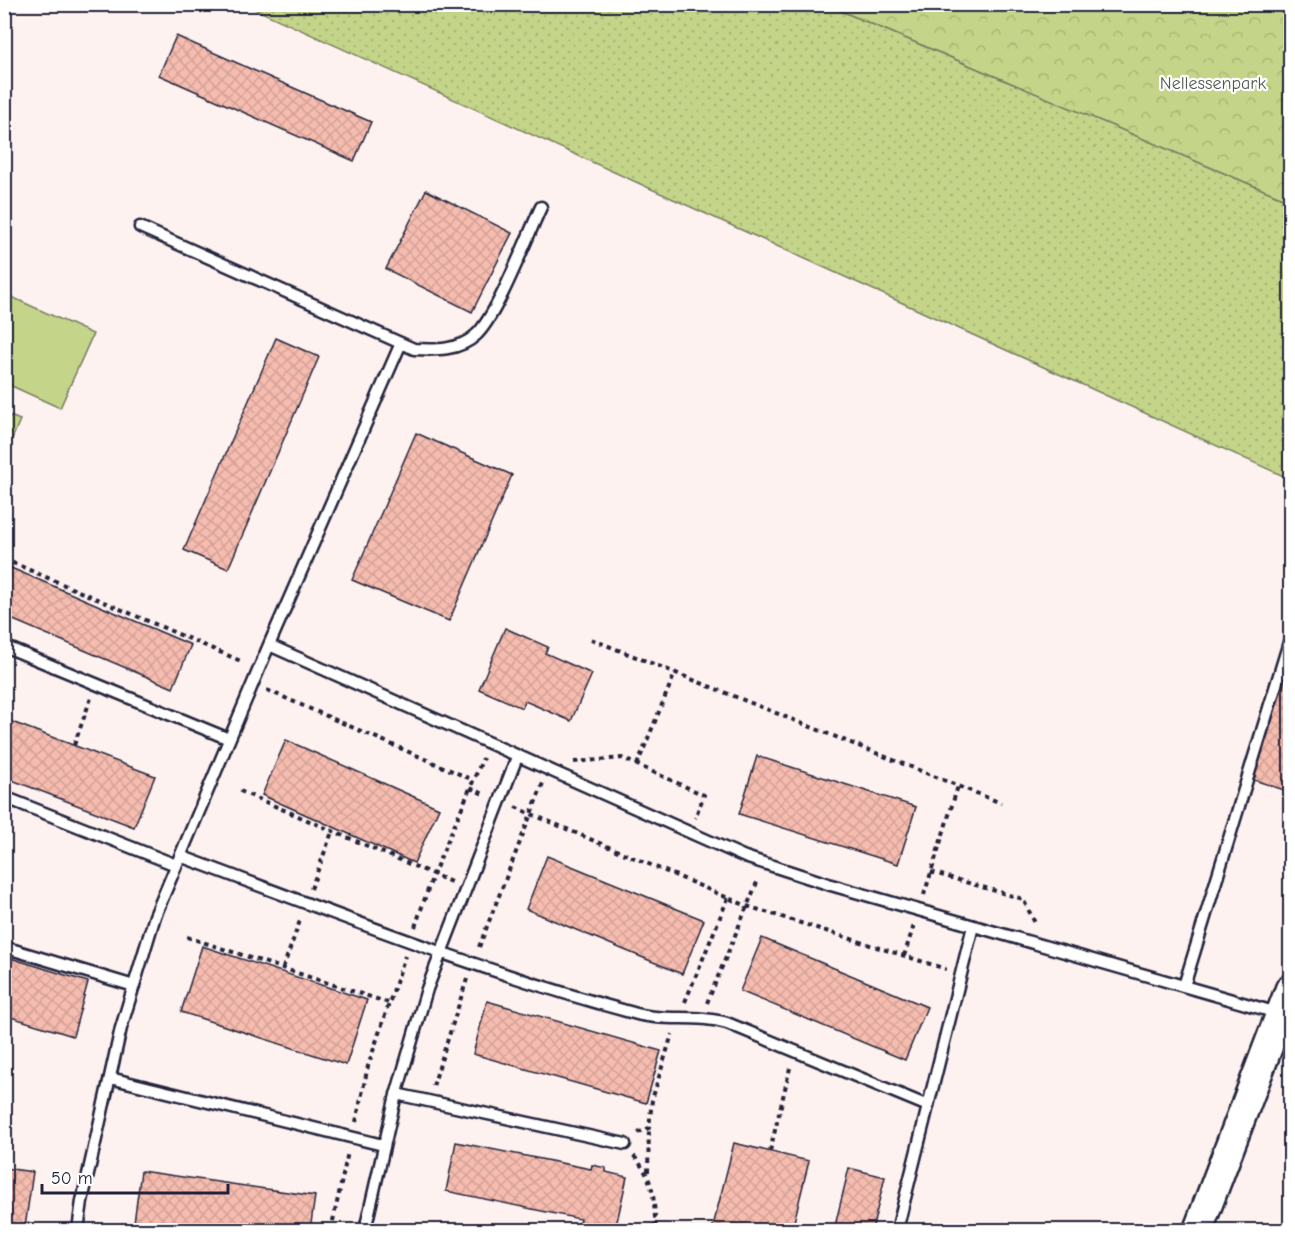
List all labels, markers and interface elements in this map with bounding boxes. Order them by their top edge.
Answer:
park label: Nellessenpark [1160,73,1266,94]
scale bar [42,1157,228,1195]
text: 50 m [51,1168,93,1189]

